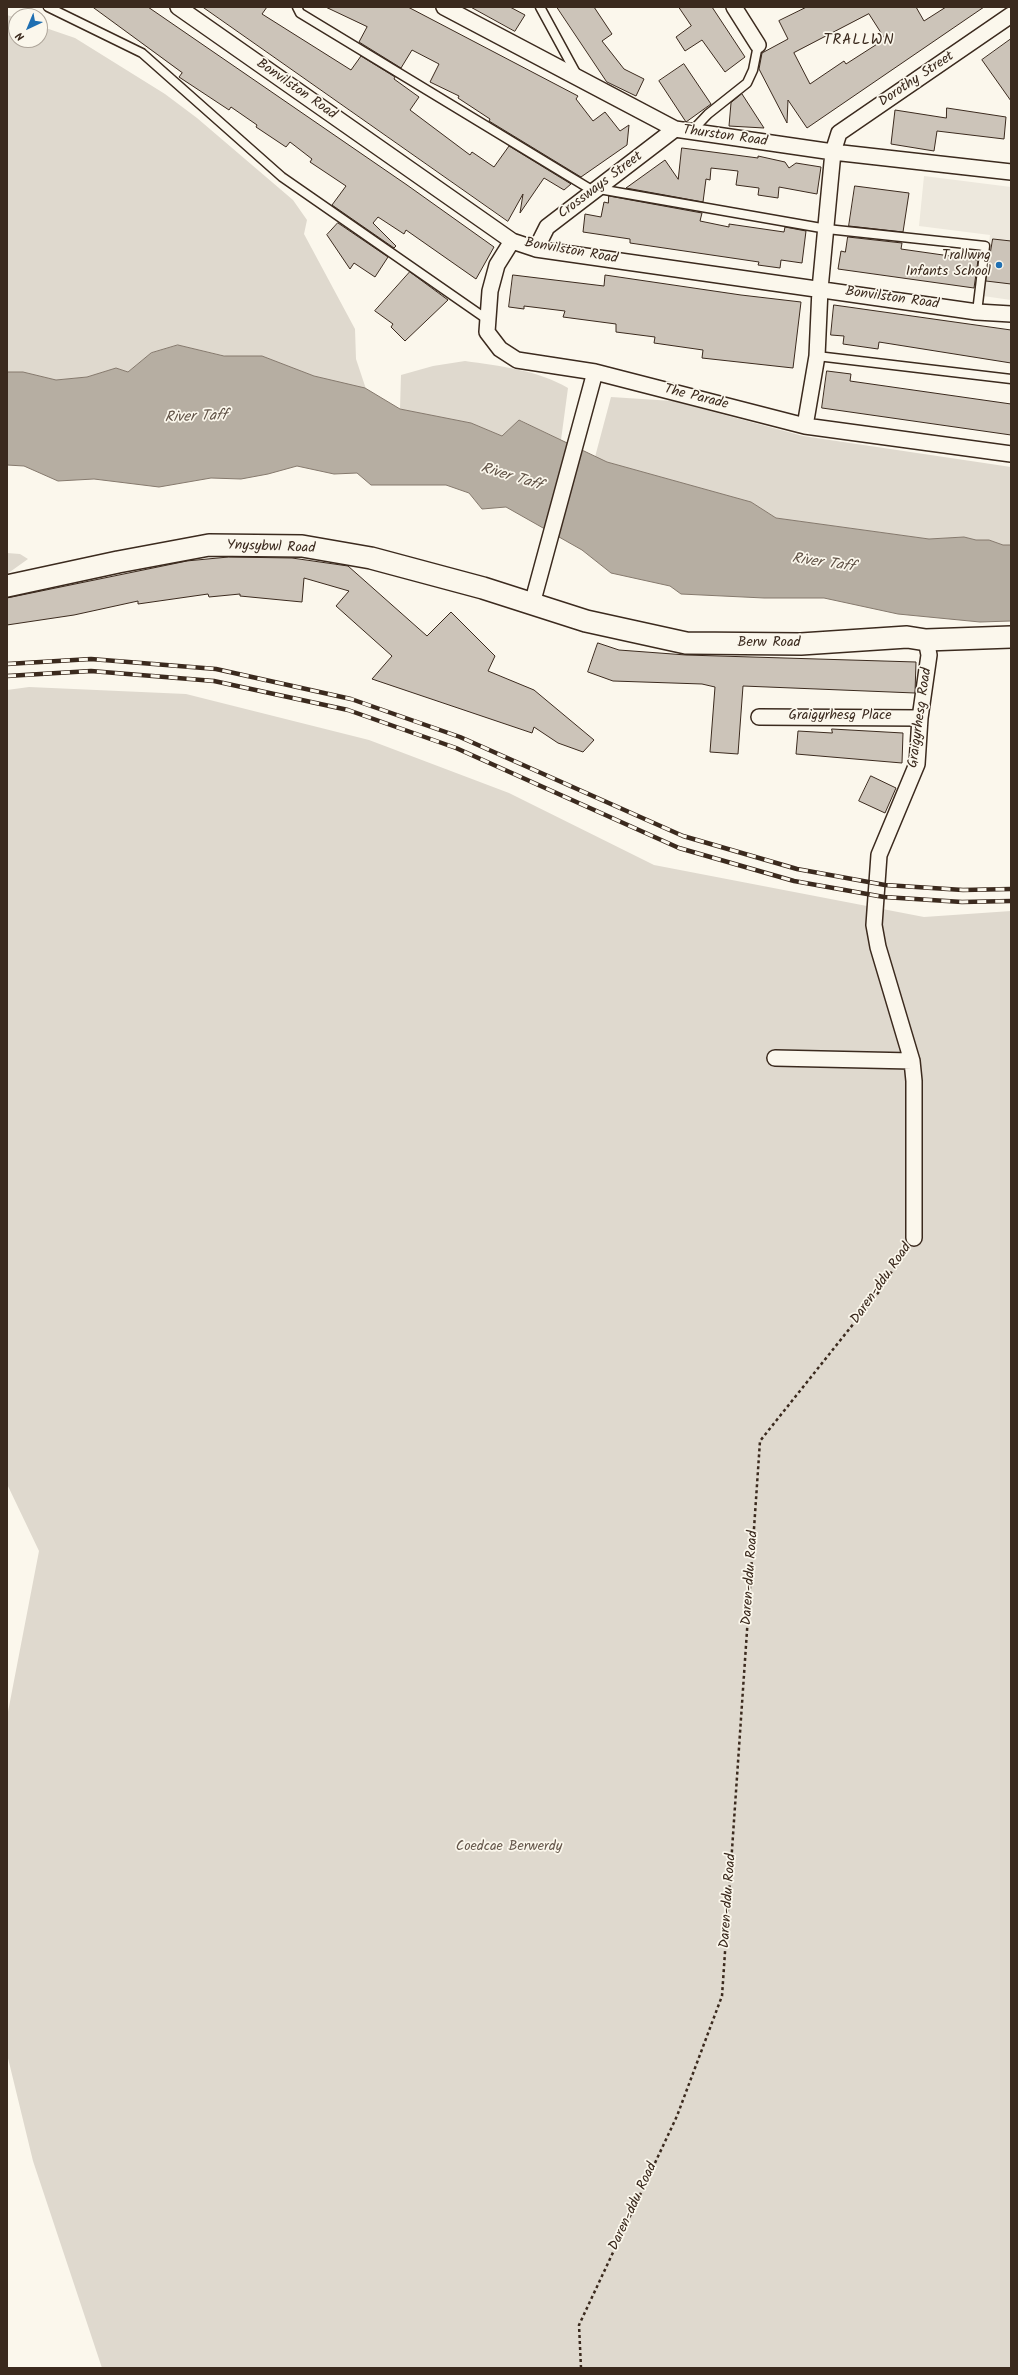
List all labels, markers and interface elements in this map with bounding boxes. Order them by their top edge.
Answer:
north arrow [8,8,48,48]
text: N [12,27,29,45]
district label: TRALLWN [823,32,895,50]
street label: Dorothy Street [876,49,958,111]
street label: Bonvilston Road [253,56,339,124]
street label: Thurston Road [682,123,768,151]
street label: Crossways Street [556,149,646,223]
street label: Bonvilston Road [523,236,619,268]
place label: Trallwng Infants School [906,249,991,282]
marker: Trallwng Infants School [994,260,1004,270]
street label: Bonvilston Road [844,284,940,314]
street label: The Parade [662,382,730,414]
water label: River Taff [164,408,228,428]
water label: River Taff [478,460,544,496]
street label: Ynysybwl Road [226,538,316,558]
water label: River Taff [791,551,855,577]
street label: Berw Road [738,636,800,652]
street label: Graigyrhesg Road [906,667,936,769]
street label: Graigyrhesg Place [788,709,892,725]
street label: Daren-ddu Road [848,1240,916,1328]
street label: Daren-ddu Road [739,1530,763,1626]
park label: Coedcae Berwerdy [456,1840,562,1856]
street label: Daren-ddu Road [717,1853,741,1949]
street label: Daren-ddu Road [606,2160,662,2254]

